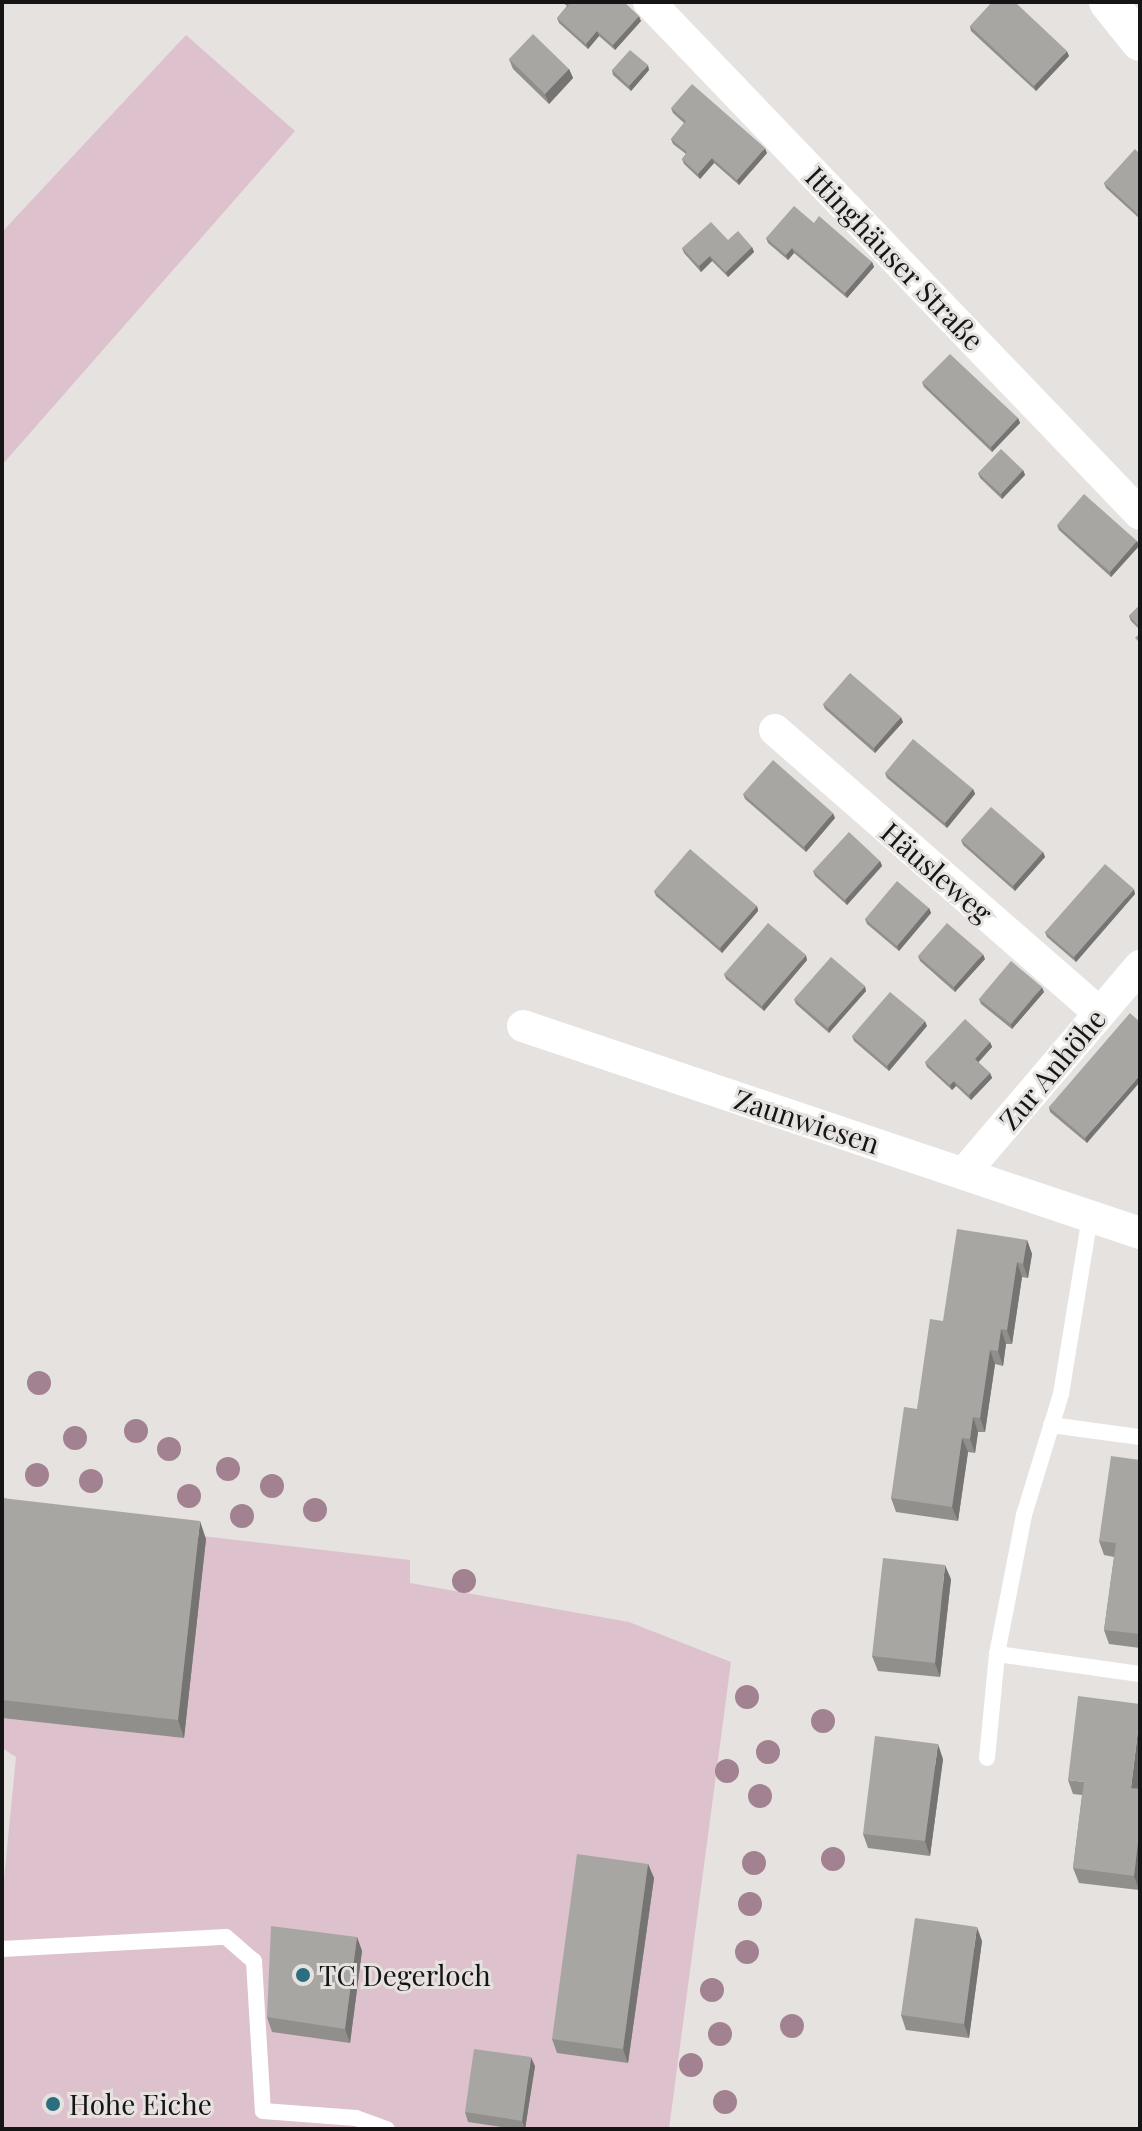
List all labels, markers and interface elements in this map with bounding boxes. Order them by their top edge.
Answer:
street label: Ittinghäuser Straße [799,159,991,357]
street label: Häusleweg [875,815,999,929]
street label: Zur Anhöhe [991,1001,1113,1137]
street label: Zaunwiesen [730,1082,884,1160]
place label: TC Degerloch [319,1958,491,1992]
marker: TC Degerloch [294,1966,312,1984]
place label: Hohe Eiche [69,2087,212,2121]
marker: Hohe Eiche [44,2095,62,2113]

